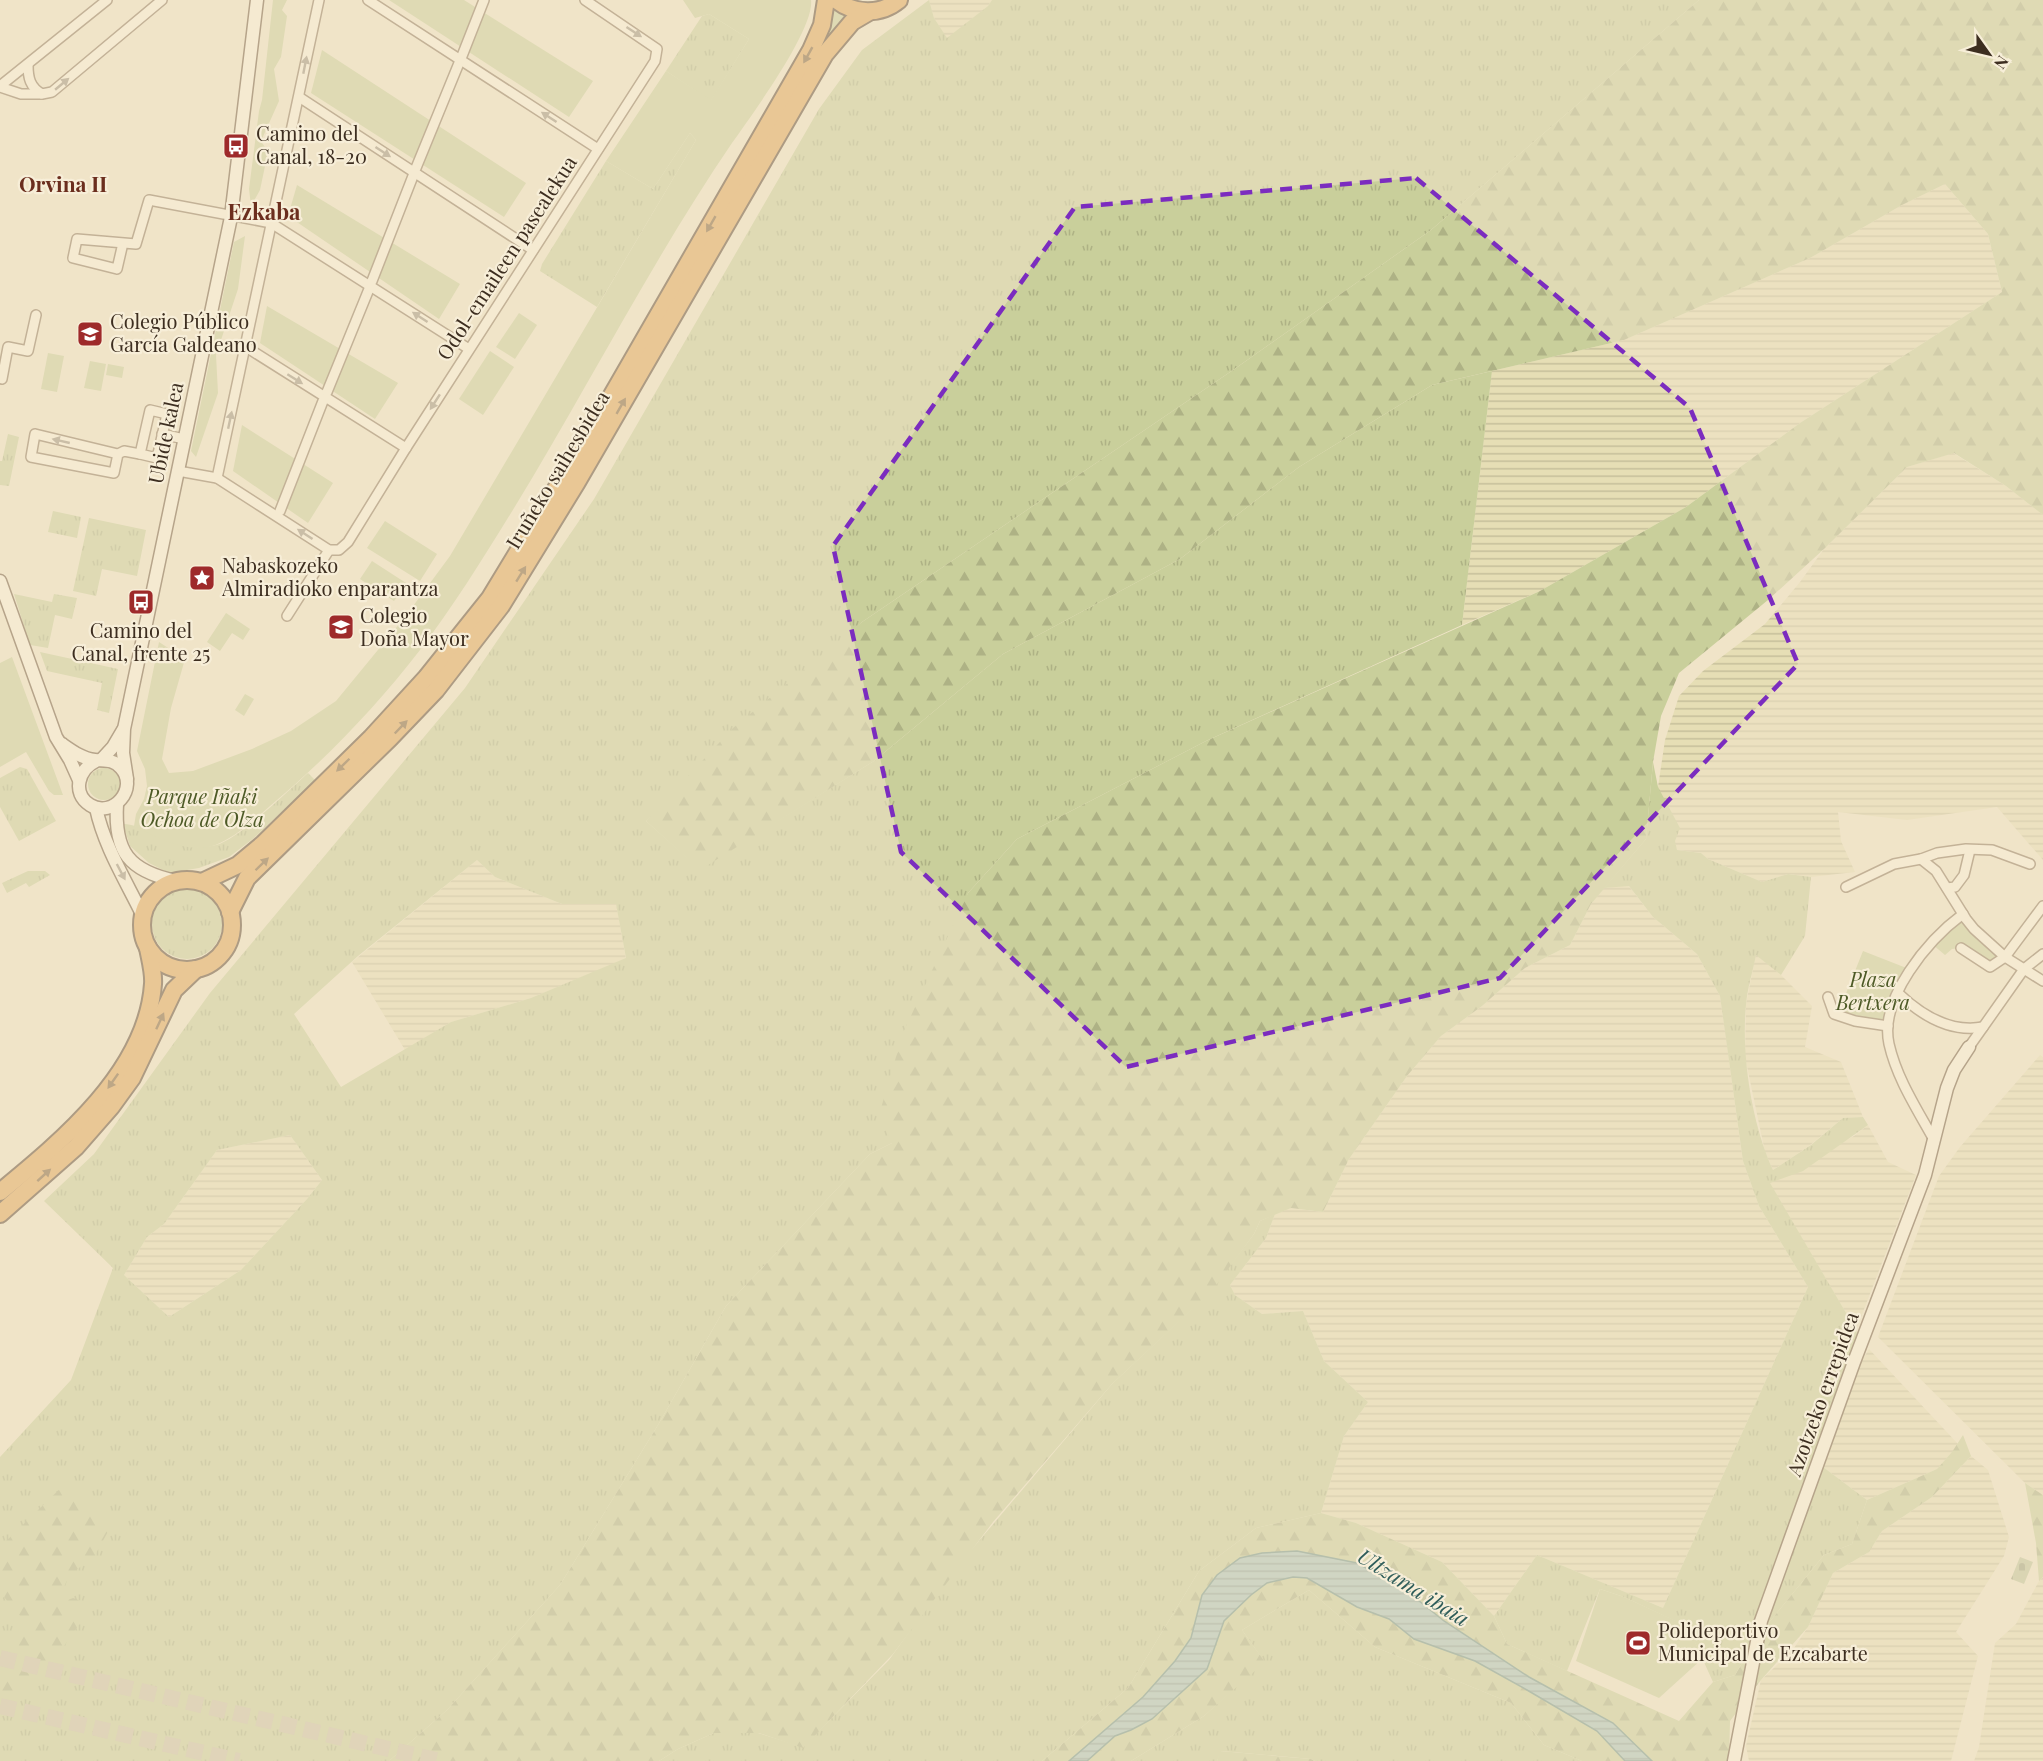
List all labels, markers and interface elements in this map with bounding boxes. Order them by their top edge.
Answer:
north arrow [1959,24,2019,84]
one-way arrow [626,26,642,37]
one-way arrow [803,46,813,63]
text: N [1990,52,2014,74]
one-way arrow [301,56,310,75]
one-way arrow [54,78,69,91]
one-way arrow [541,112,557,123]
place label: Camino del Canal, 18-20 [256,119,367,169]
bus stop icon: Camino del Canal, 18-20 [221,131,251,161]
one-way arrow [375,146,391,158]
street label: Odol-emaileen pasealekua [430,150,582,364]
district label: Orvina II [19,169,107,197]
district label: Ezkaba [228,196,301,226]
one-way arrow [706,216,716,233]
place label: Colegio Público García Galdeano [110,307,257,357]
one-way arrow [412,312,428,323]
school or university icon: Colegio Público García Galdeano [75,319,105,349]
one-way arrow [287,373,304,384]
street label: Ubide kalea [141,379,188,486]
street label: Iruñeko saihesbidea [499,385,615,553]
one-way arrow [430,394,441,410]
one-way arrow [616,398,626,415]
one-way arrow [226,411,235,430]
one-way arrow [52,435,70,445]
one-way arrow [297,528,313,540]
place label: Nabaskozeko Almiradioko enparantza [221,551,438,601]
place icon: Nabaskozeko Almiradioko enparantza [187,563,217,593]
one-way arrow [515,566,526,582]
bus stop icon: Camino del Canal, frente 25 [126,587,156,617]
place label: Colegio Doña Mayor [360,601,469,651]
school or university icon: Colegio Doña Mayor [326,612,356,642]
place label: Camino del Canal, frente 25 [72,616,210,666]
one-way arrow [393,720,407,734]
one-way arrow [336,758,351,772]
park label: Parque Iñaki Ochoa de Olza [140,782,264,832]
one-way arrow [254,857,268,871]
one-way arrow [116,863,126,880]
park label: Plaza Bertxera [1835,965,1910,1015]
one-way arrow [156,1013,165,1030]
one-way arrow [107,1072,119,1088]
one-way arrow [36,1169,51,1182]
street label: Azotzeko errepidea [1779,1308,1864,1480]
water label: Ultzama ibaia [1353,1541,1475,1632]
place label: Polideportivo Municipal de Ezcabarte [1658,1616,1868,1666]
sports icon: Polideportivo Municipal de Ezcabarte [1623,1628,1653,1658]

